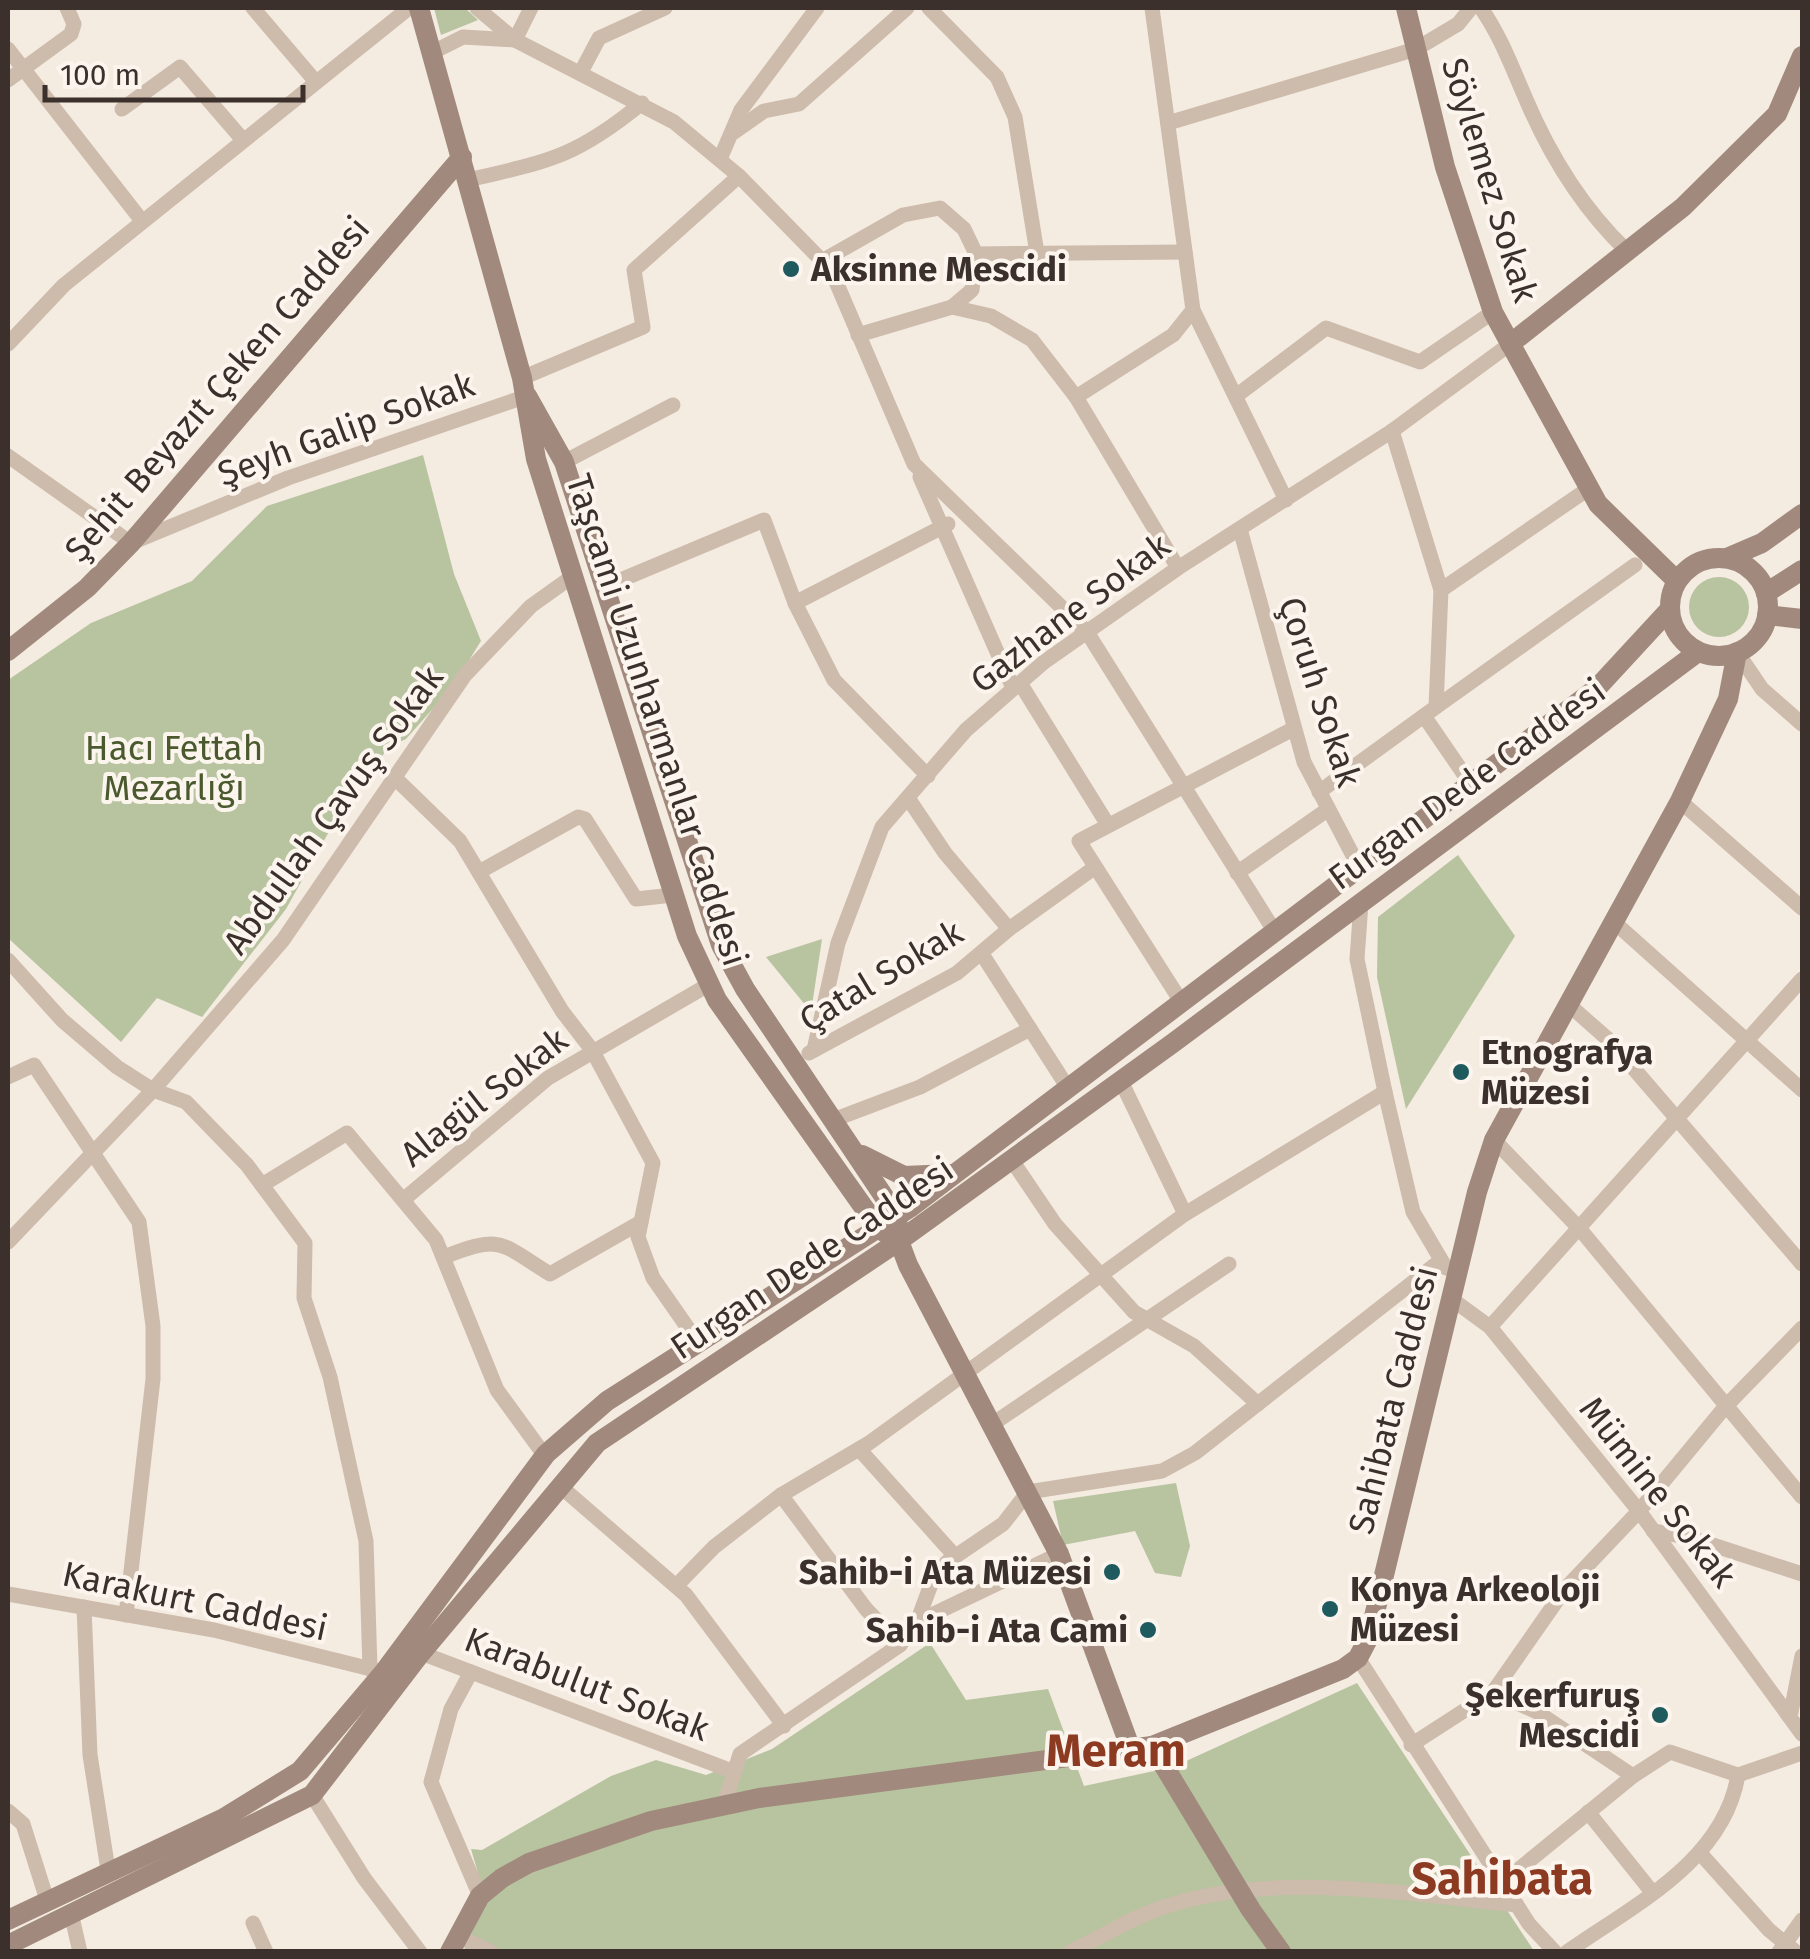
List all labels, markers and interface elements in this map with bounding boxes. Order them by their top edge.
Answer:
scale bar [45,40,302,102]
street label: Söylemez Sokak [1433,53,1547,307]
text: 100 m [60,57,140,93]
street label: Şehit Beyazıt Çeken Caddesi [56,208,379,571]
place label: Aksinne Mescidi [810,248,1067,290]
marker: Aksinne Mescidi [780,258,802,280]
street label: Şeyh Galip Sokak [212,363,480,495]
street label: Taşcami Uzunharmanlar Caddesi [558,469,756,971]
street label: Gazhane Sokak [962,524,1178,702]
street label: Çoruh Sokak [1269,592,1370,792]
street label: Abdullah Çavuş Sokak [214,658,453,963]
street label: Furgan Dede Caddesi [1320,669,1614,899]
park label: Hacı Fettah Mezarlığı [85,727,263,809]
street label: Çatal Sokak [792,911,971,1042]
street label: Alagül Sokak [392,1019,576,1175]
place label: Etnografya Müzesi [1481,1031,1653,1113]
marker: Etnografya Müzesi [1450,1061,1472,1083]
street label: Furgan Dede Caddesi [663,1148,961,1368]
street label: Sahibata Caddesi [1339,1262,1447,1538]
street label: Mümine Sokak [1571,1388,1745,1596]
place label: Sahib-i Ata Müzesi [799,1551,1092,1593]
street label: Karakurt Caddesi [59,1552,331,1650]
marker: Sahib-i Ata Müzesi [1101,1561,1123,1583]
place label: Konya Arkeoloji Müzesi [1350,1568,1600,1650]
marker: Konya Arkeoloji Müzesi [1319,1598,1341,1620]
place label: Sahib-i Ata Cami [866,1609,1128,1651]
street label: Karabulut Sokak [459,1618,715,1750]
marker: Sahib-i Ata Cami [1137,1619,1159,1641]
place label: Şekerfuruş Mescidi [1465,1674,1640,1756]
marker: Şekerfuruş Mescidi [1649,1704,1671,1726]
district label: Meram [1046,1724,1186,1778]
district label: Sahibata [1411,1852,1593,1906]

